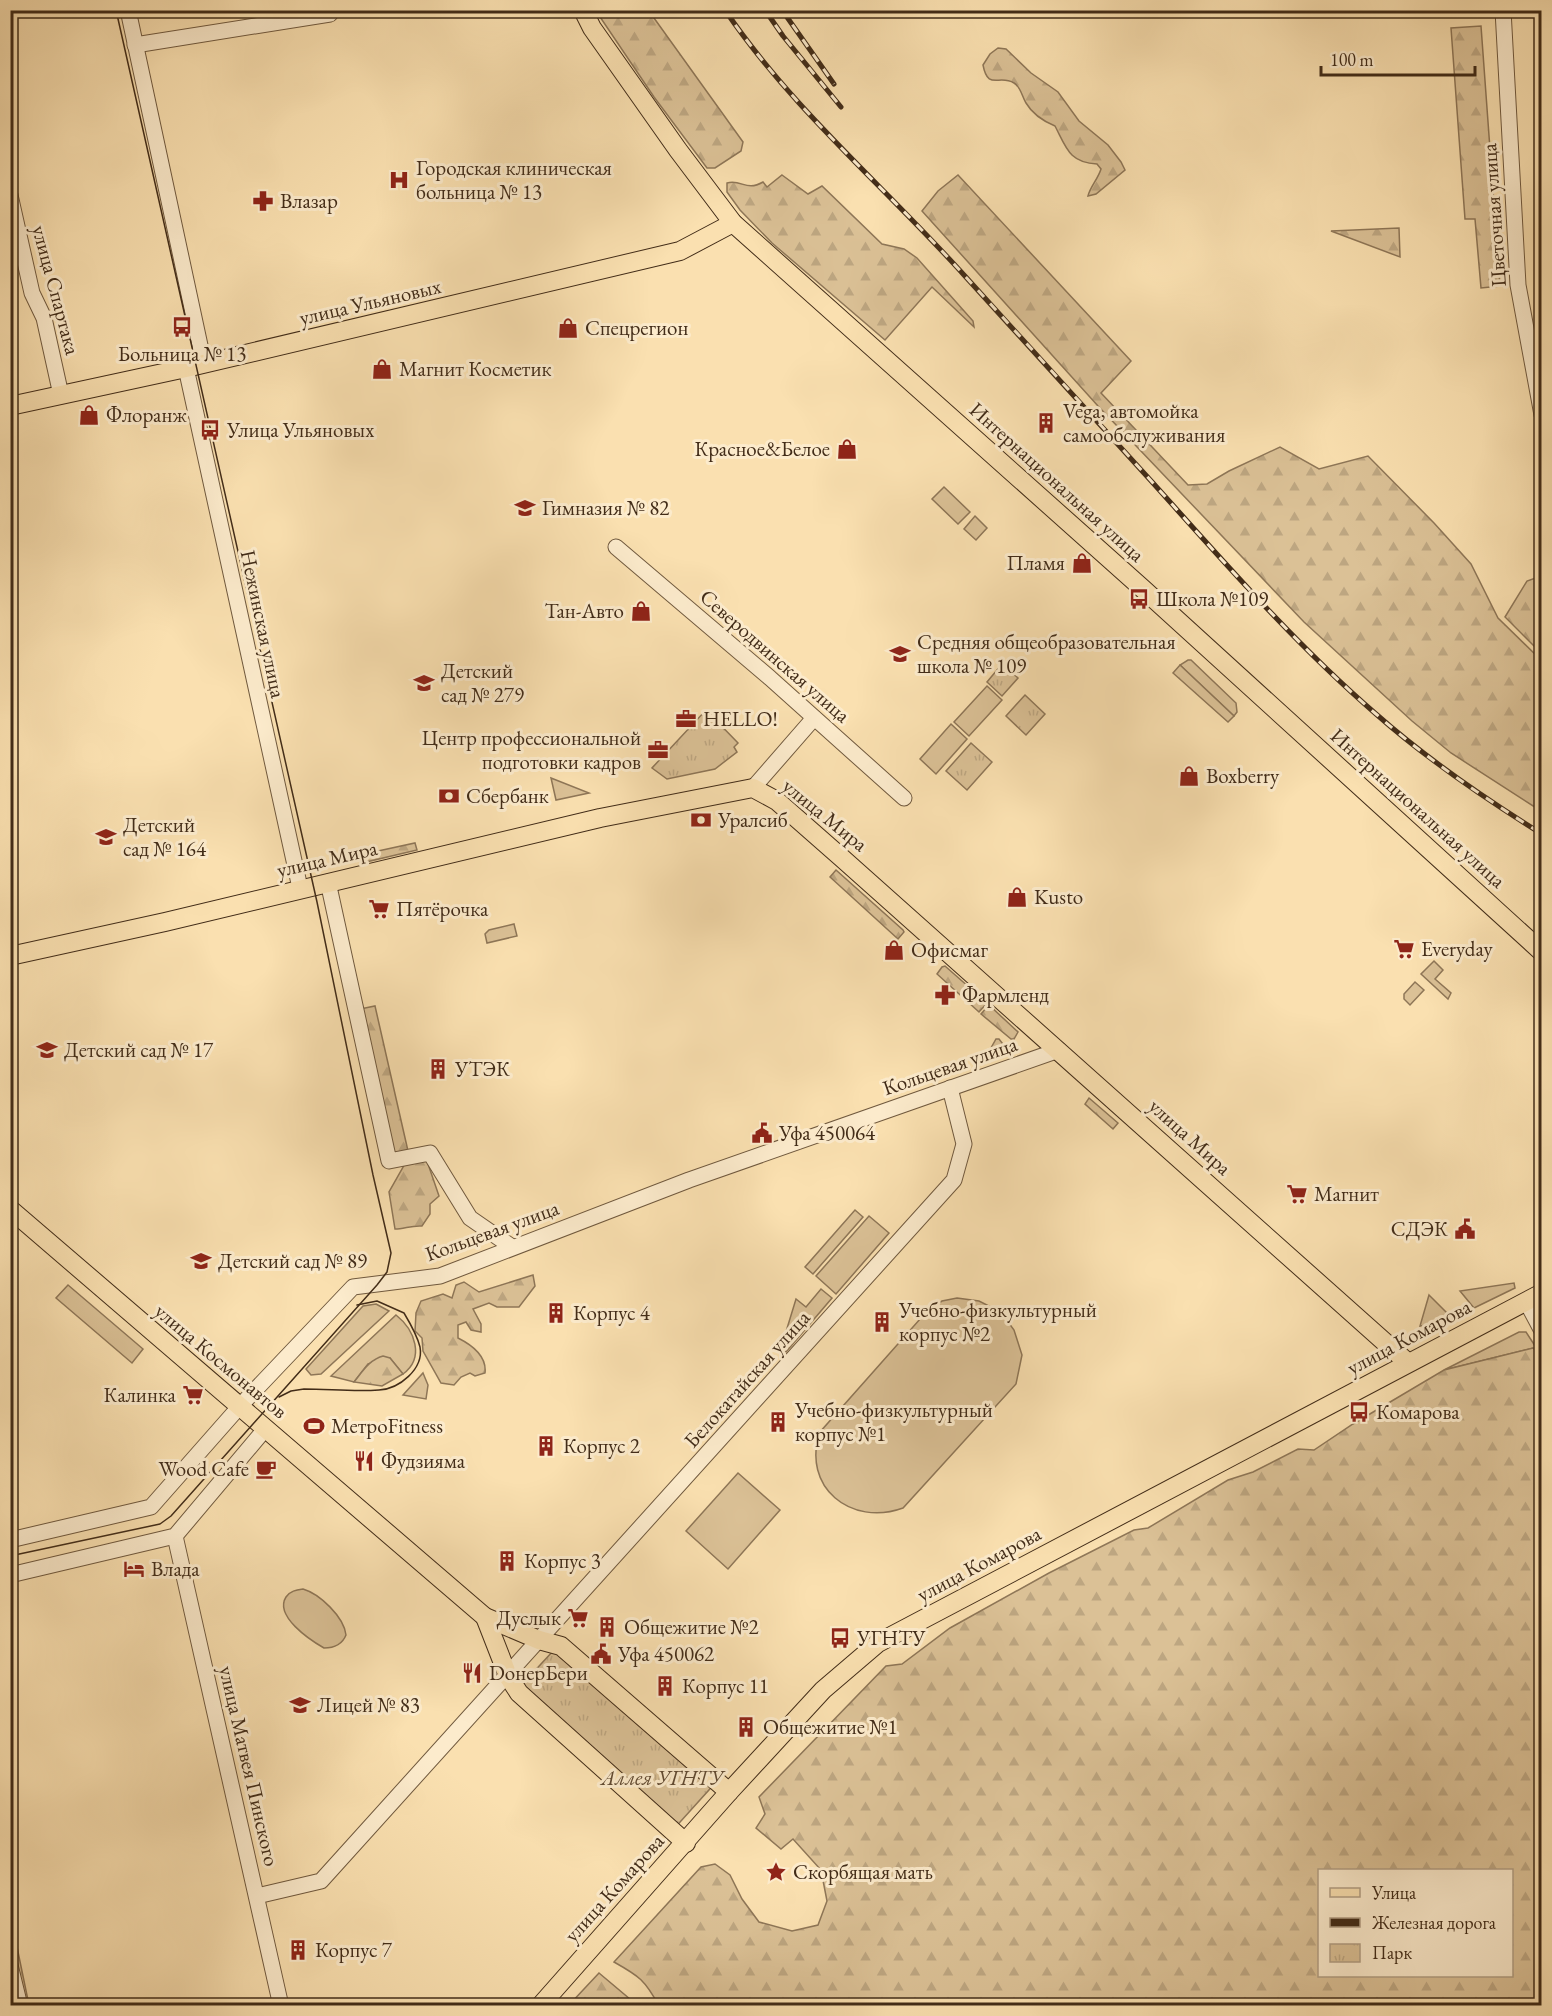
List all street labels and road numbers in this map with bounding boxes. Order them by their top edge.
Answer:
street label: Цветочная улица [1475,142,1512,288]
street label: улица Спартака [26,222,87,358]
street label: улица Ульяновых [296,272,443,331]
street label: Интернациональная улица [964,396,1151,568]
street label: Нежинская улица [235,547,292,701]
street label: Северодвинская улица [695,583,857,729]
street label: Интернациональная улица [1325,722,1512,894]
street label: улица Мира [777,772,874,858]
street label: улица Мира [274,834,380,883]
street label: Кольцевая улица [879,1030,1021,1101]
street label: улица Мира [1143,1092,1238,1181]
street label: Кольцевая улица [421,1194,563,1267]
street label: улица Комарова [1342,1292,1476,1381]
street label: улица Космонавтов [149,1297,293,1424]
street label: Белокатайская улица [678,1304,816,1453]
street label: улица Комарова [912,1519,1046,1608]
street label: улица Матвея Пинского [213,1663,286,1869]
street label: улица Комарова [558,1827,670,1948]

